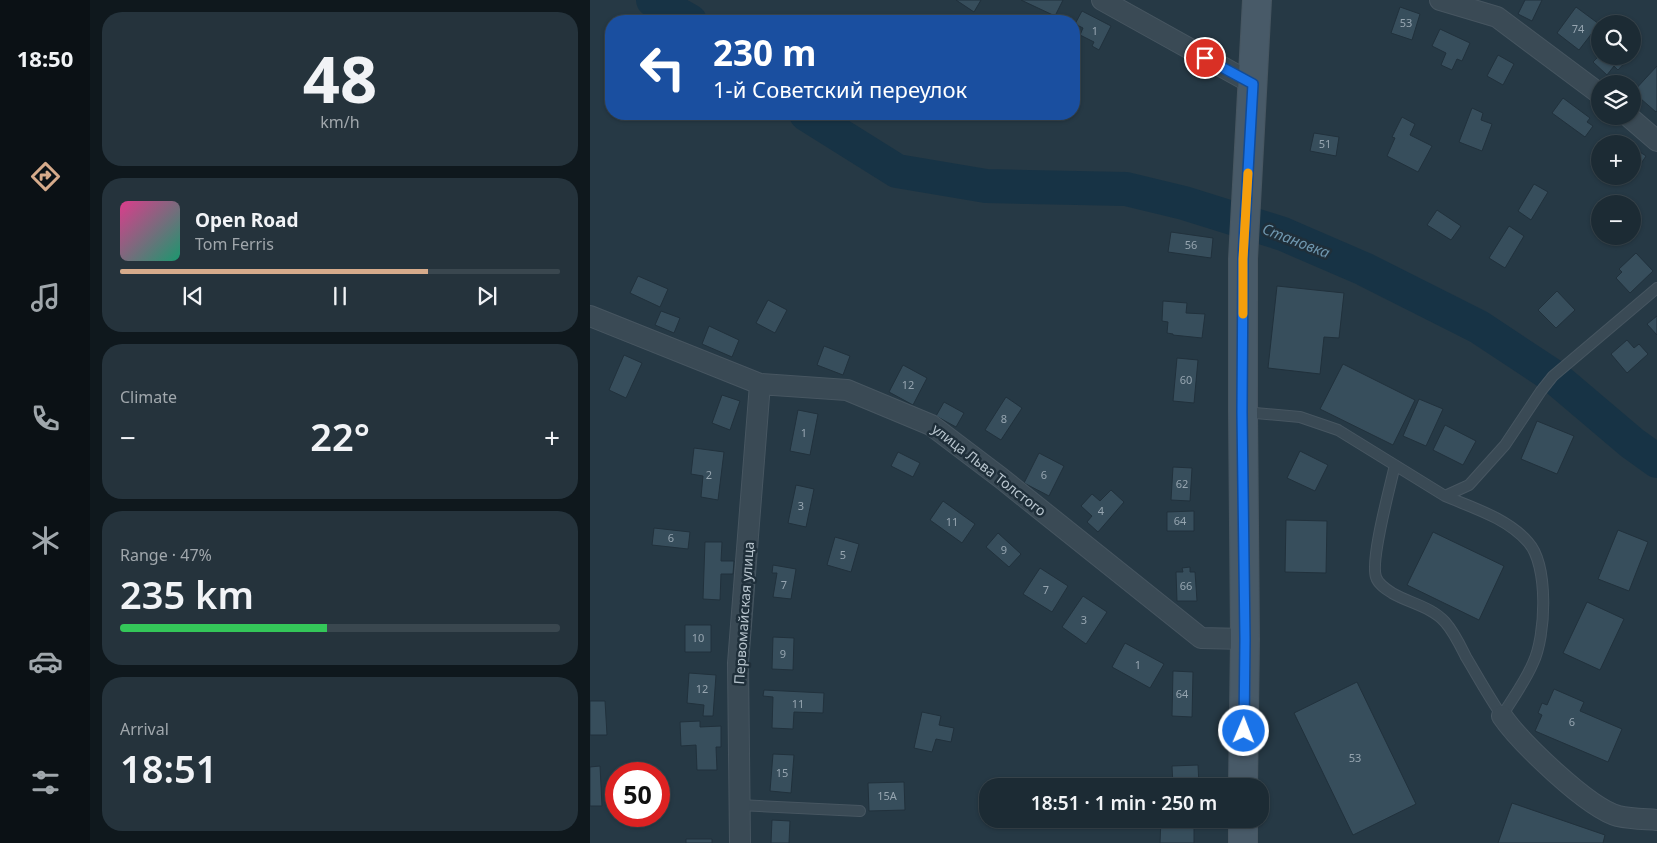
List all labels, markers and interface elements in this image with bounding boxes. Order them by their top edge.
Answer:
house number: 53 [1400,15,1412,30]
map controls [1591,15,1641,245]
button: search [1591,15,1641,65]
house number: 74 [1572,21,1585,36]
house number: 1 [1092,23,1098,38]
text: 230 m [713,29,816,76]
text: 48 [303,34,377,122]
icon: left [630,35,695,100]
pin [1184,37,1226,79]
text: 18:50 [17,43,73,73]
icon: arrive [1191,44,1219,72]
text: 1-й Советский переулок [713,74,967,104]
button: layers [1591,75,1641,125]
text: km/h [320,111,360,133]
button: + [1591,135,1641,185]
house number: 51 [1319,136,1331,151]
icon: directions [28,159,63,194]
button: − [1591,195,1641,245]
text: Open Road [195,207,298,233]
water label: Становка [1260,218,1333,262]
text: Tom Ferris [195,233,274,255]
house number: 56 [1185,237,1197,252]
icon: music [28,280,63,315]
icon: previous [179,282,207,310]
icon: pause [326,282,354,310]
icon: next [473,282,501,310]
house number: 60 [1180,372,1192,387]
house number: 12 [902,377,914,392]
text: Climate [120,386,177,408]
icon: phone [28,401,63,436]
text: 22° [310,410,370,462]
house number: 8 [1001,411,1007,426]
text: − [120,418,136,456]
text: + [544,418,560,456]
street label: улица Льва Толстого [928,419,1050,520]
house number: 1 [801,425,807,440]
house number: 2 [706,467,712,482]
house number: 6 [1041,467,1047,482]
house number: 62 [1176,476,1188,491]
house number: 3 [798,498,804,513]
house number: 4 [1098,503,1105,518]
house number: 64 [1174,513,1187,528]
house number: 11 [946,514,958,529]
icon: climate [28,523,63,558]
house number: 6 [668,530,674,545]
street label: Первомайская улица [729,541,758,685]
house number: 9 [1001,542,1007,557]
text: Range · 47% [120,544,212,566]
house number: 5 [840,547,846,562]
text: 235 km [120,568,254,620]
house number: 7 [781,577,787,592]
house number: 66 [1180,578,1192,593]
house number: 7 [1043,582,1049,597]
house number: 3 [1081,612,1087,627]
house number: 10 [692,630,704,645]
icon: car [28,644,63,679]
house number: 9 [780,646,786,661]
house number: 1 [1135,657,1141,672]
house number: 12 [696,681,708,696]
house number: 64 [1176,686,1189,701]
house number: 11 [792,696,804,711]
position arrow [1217,704,1269,756]
house number: 6 [1569,714,1575,729]
text: Arrival [120,718,169,740]
text: 18:51 [120,742,217,794]
house number: 53 [1349,750,1361,765]
speed limit sign: 50 [605,762,670,827]
icon: filters [28,765,63,800]
house number: 15 [776,765,788,780]
house number: 15А [877,788,898,803]
text: 18:51 · 1 min · 250 m [1031,790,1217,816]

